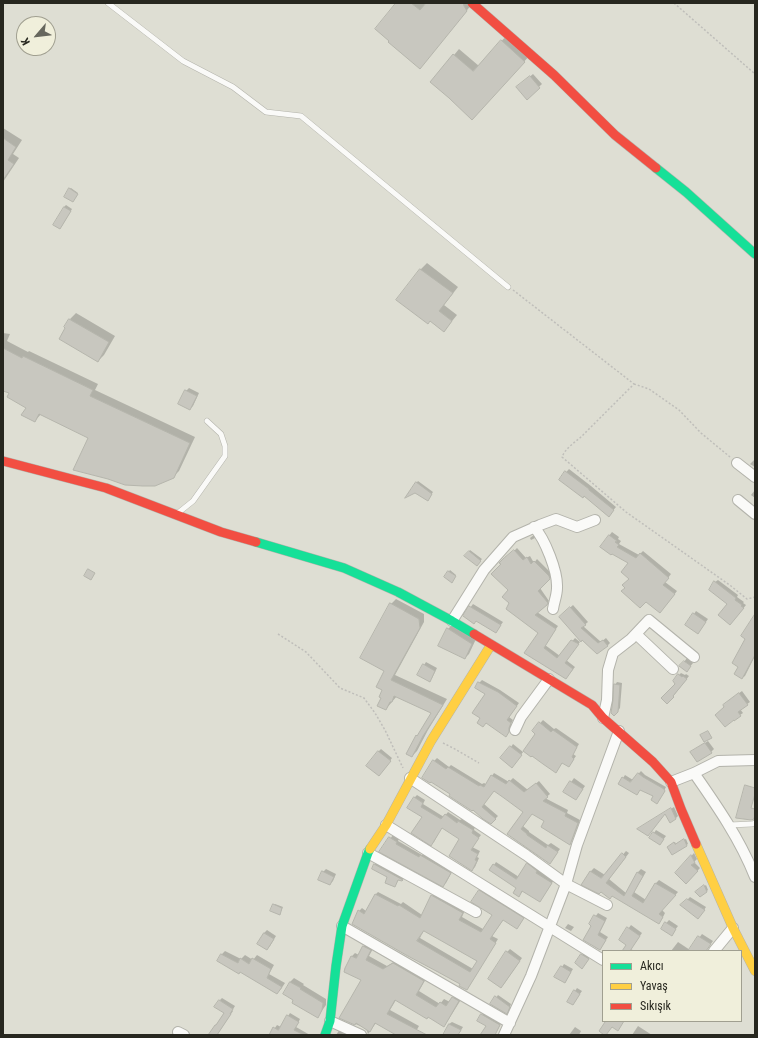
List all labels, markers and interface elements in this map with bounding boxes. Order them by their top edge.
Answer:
north arrow [16,16,56,56]
text: K [19,36,33,47]
legend [602,950,742,1022]
text: Akıcı [640,959,664,973]
text: Yavaş [640,979,668,993]
text: Sıkışık [640,999,671,1013]

